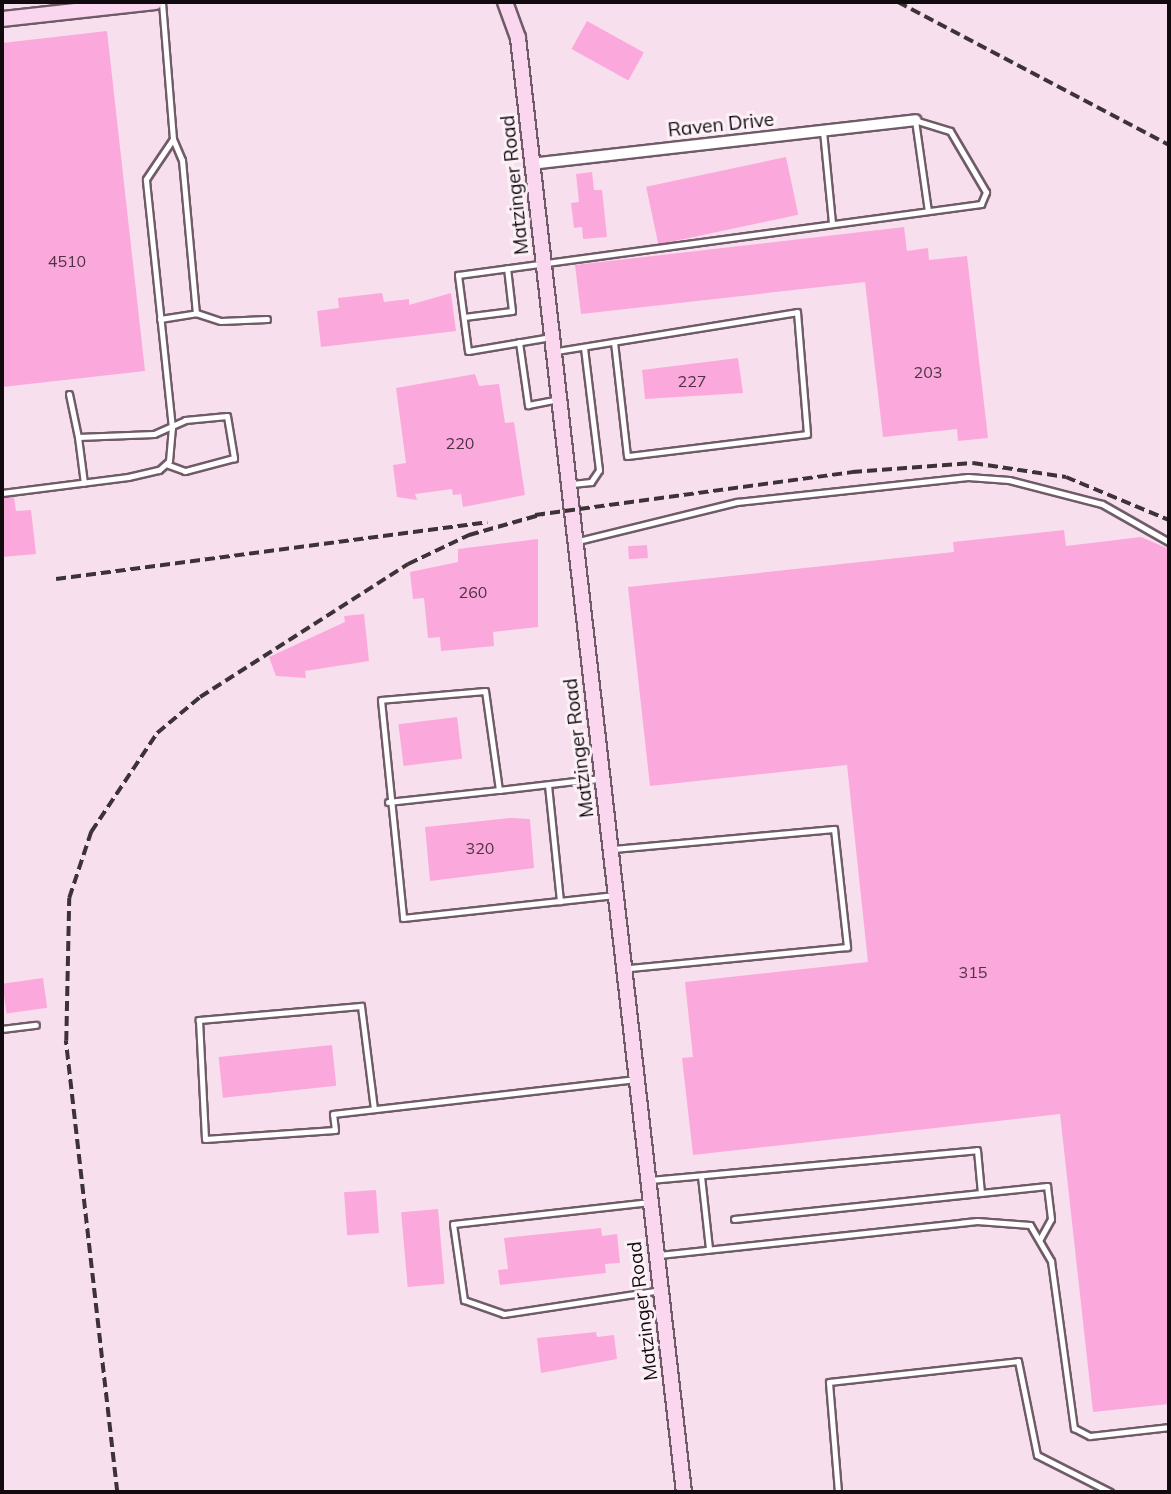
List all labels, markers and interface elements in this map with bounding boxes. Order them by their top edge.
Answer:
street label: Raven Drive [667,108,775,142]
street label: Matzinger Road [496,114,534,256]
house number: 4510 [48,251,86,271]
house number: 203 [914,362,942,382]
house number: 227 [678,371,706,391]
house number: 220 [446,433,474,453]
house number: 260 [459,582,487,602]
street label: Matzinger Road [559,677,599,819]
house number: 320 [466,838,494,858]
house number: 315 [959,962,987,982]
street label: Matzinger Road [623,1240,663,1382]

